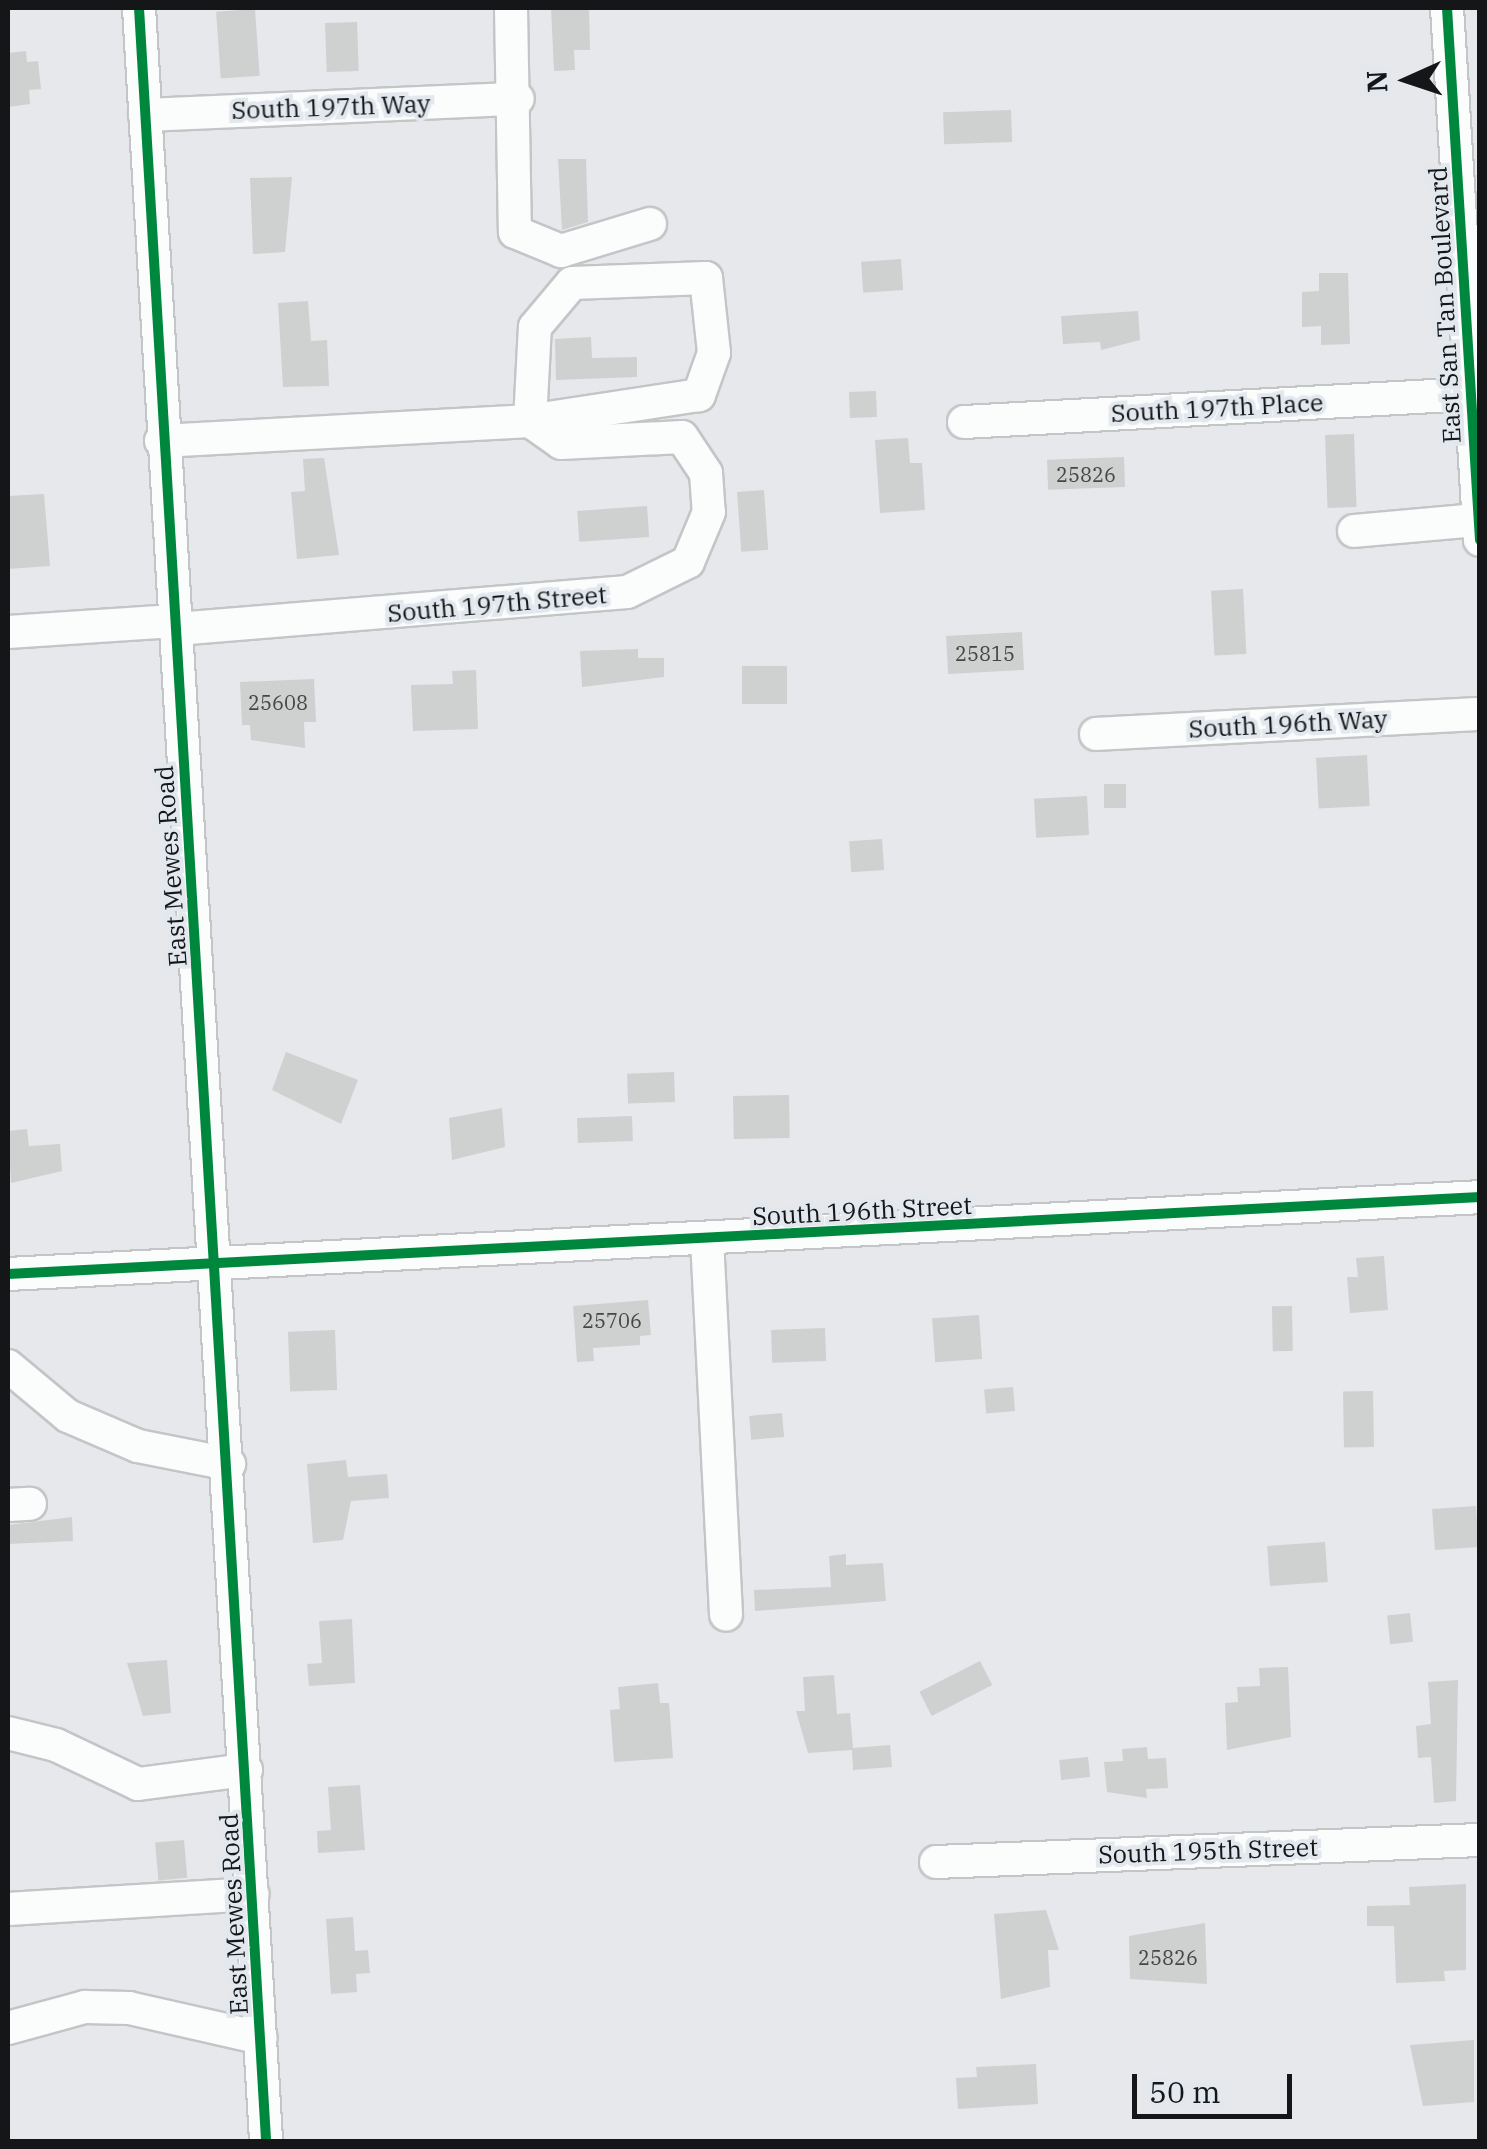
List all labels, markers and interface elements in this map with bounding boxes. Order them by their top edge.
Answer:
north arrow [1357,30,1457,130]
text: N [1357,70,1396,94]
street label: South 197th Way [231,89,431,125]
street label: East San Tan Boulevard [1423,166,1467,444]
street label: South 197th Place [1110,387,1324,429]
house number: 25826 [1056,462,1116,486]
street label: South 197th Street [386,579,608,629]
house number: 25815 [955,641,1015,665]
house number: 25608 [248,690,308,714]
street label: South 196th Way [1188,704,1388,744]
street label: East Mewes Road [149,764,193,968]
street label: South 196th Street [751,1190,973,1232]
house number: 25706 [582,1308,642,1332]
street label: East Mewes Road [214,1812,254,2016]
street label: South 195th Street [1098,1832,1318,1870]
house number: 25826 [1138,1945,1198,1969]
scale bar [1137,2054,1297,2116]
text: 50 m [1149,2072,1221,2111]

